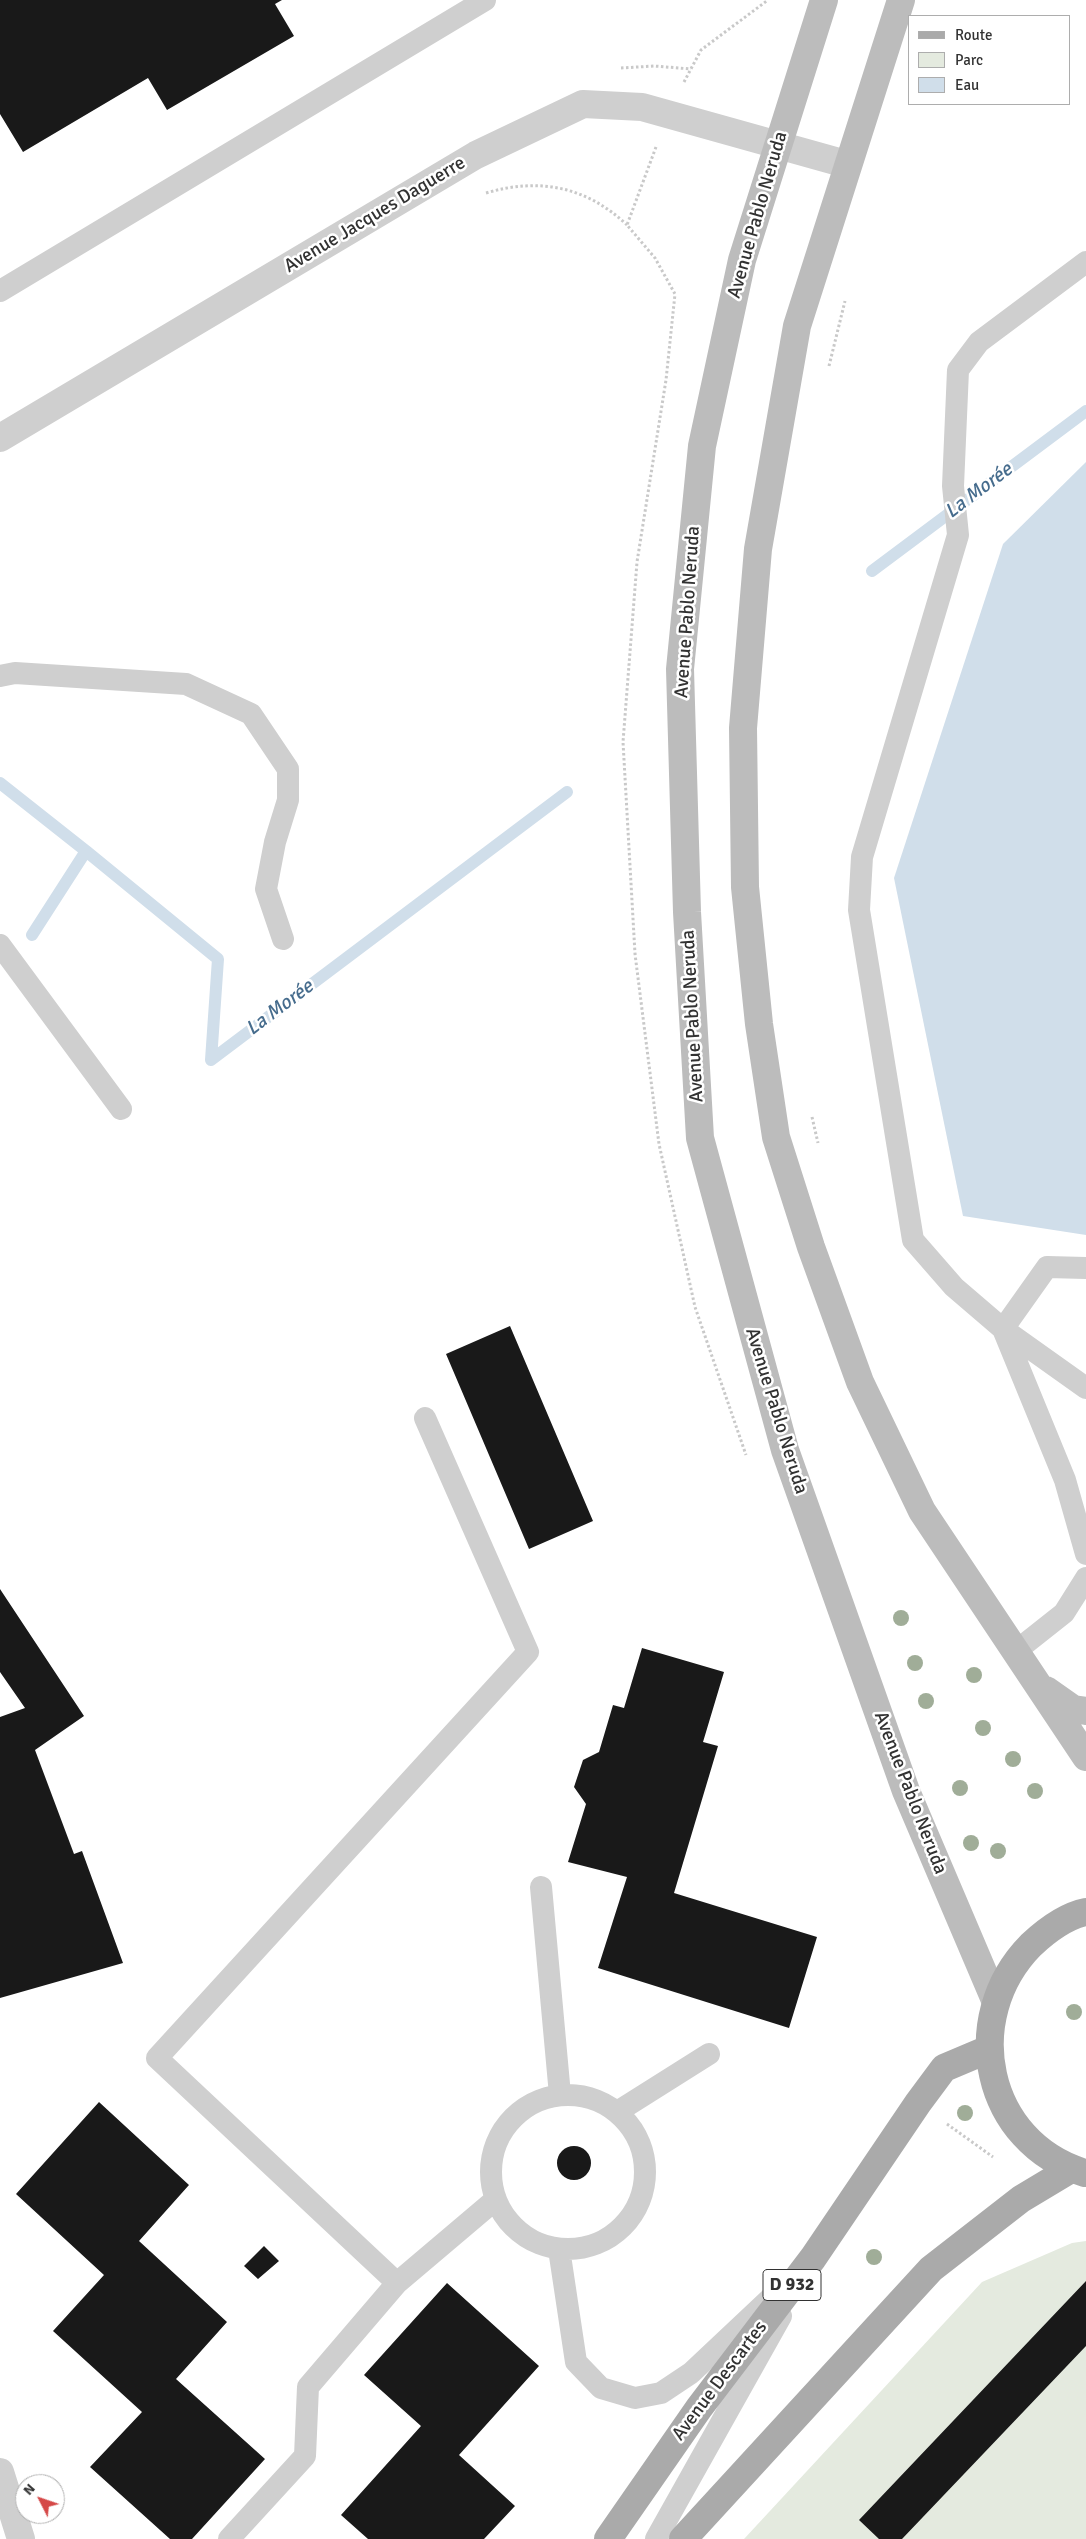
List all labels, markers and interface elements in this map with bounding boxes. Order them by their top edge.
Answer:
legend [908,15,1071,105]
text: Route [955,26,992,44]
text: Parc [955,51,983,69]
text: Eau [955,76,979,94]
street label: Avenue Pablo Neruda [723,129,793,301]
street label: Avenue Jacques Daguerre [280,152,470,278]
water label: La Morée [940,458,1018,524]
street label: Avenue Pablo Neruda [671,525,705,699]
street label: Avenue Pablo Neruda [677,929,709,1103]
water label: La Morée [241,975,319,1041]
street label: Avenue Pablo Neruda [740,1325,812,1497]
street label: Avenue Pablo Neruda [868,1708,952,1878]
road number: D 932 [763,2270,821,2300]
street label: Avenue Descartes [668,2317,772,2445]
north arrow [15,2474,65,2524]
text: N [19,2480,39,2499]

